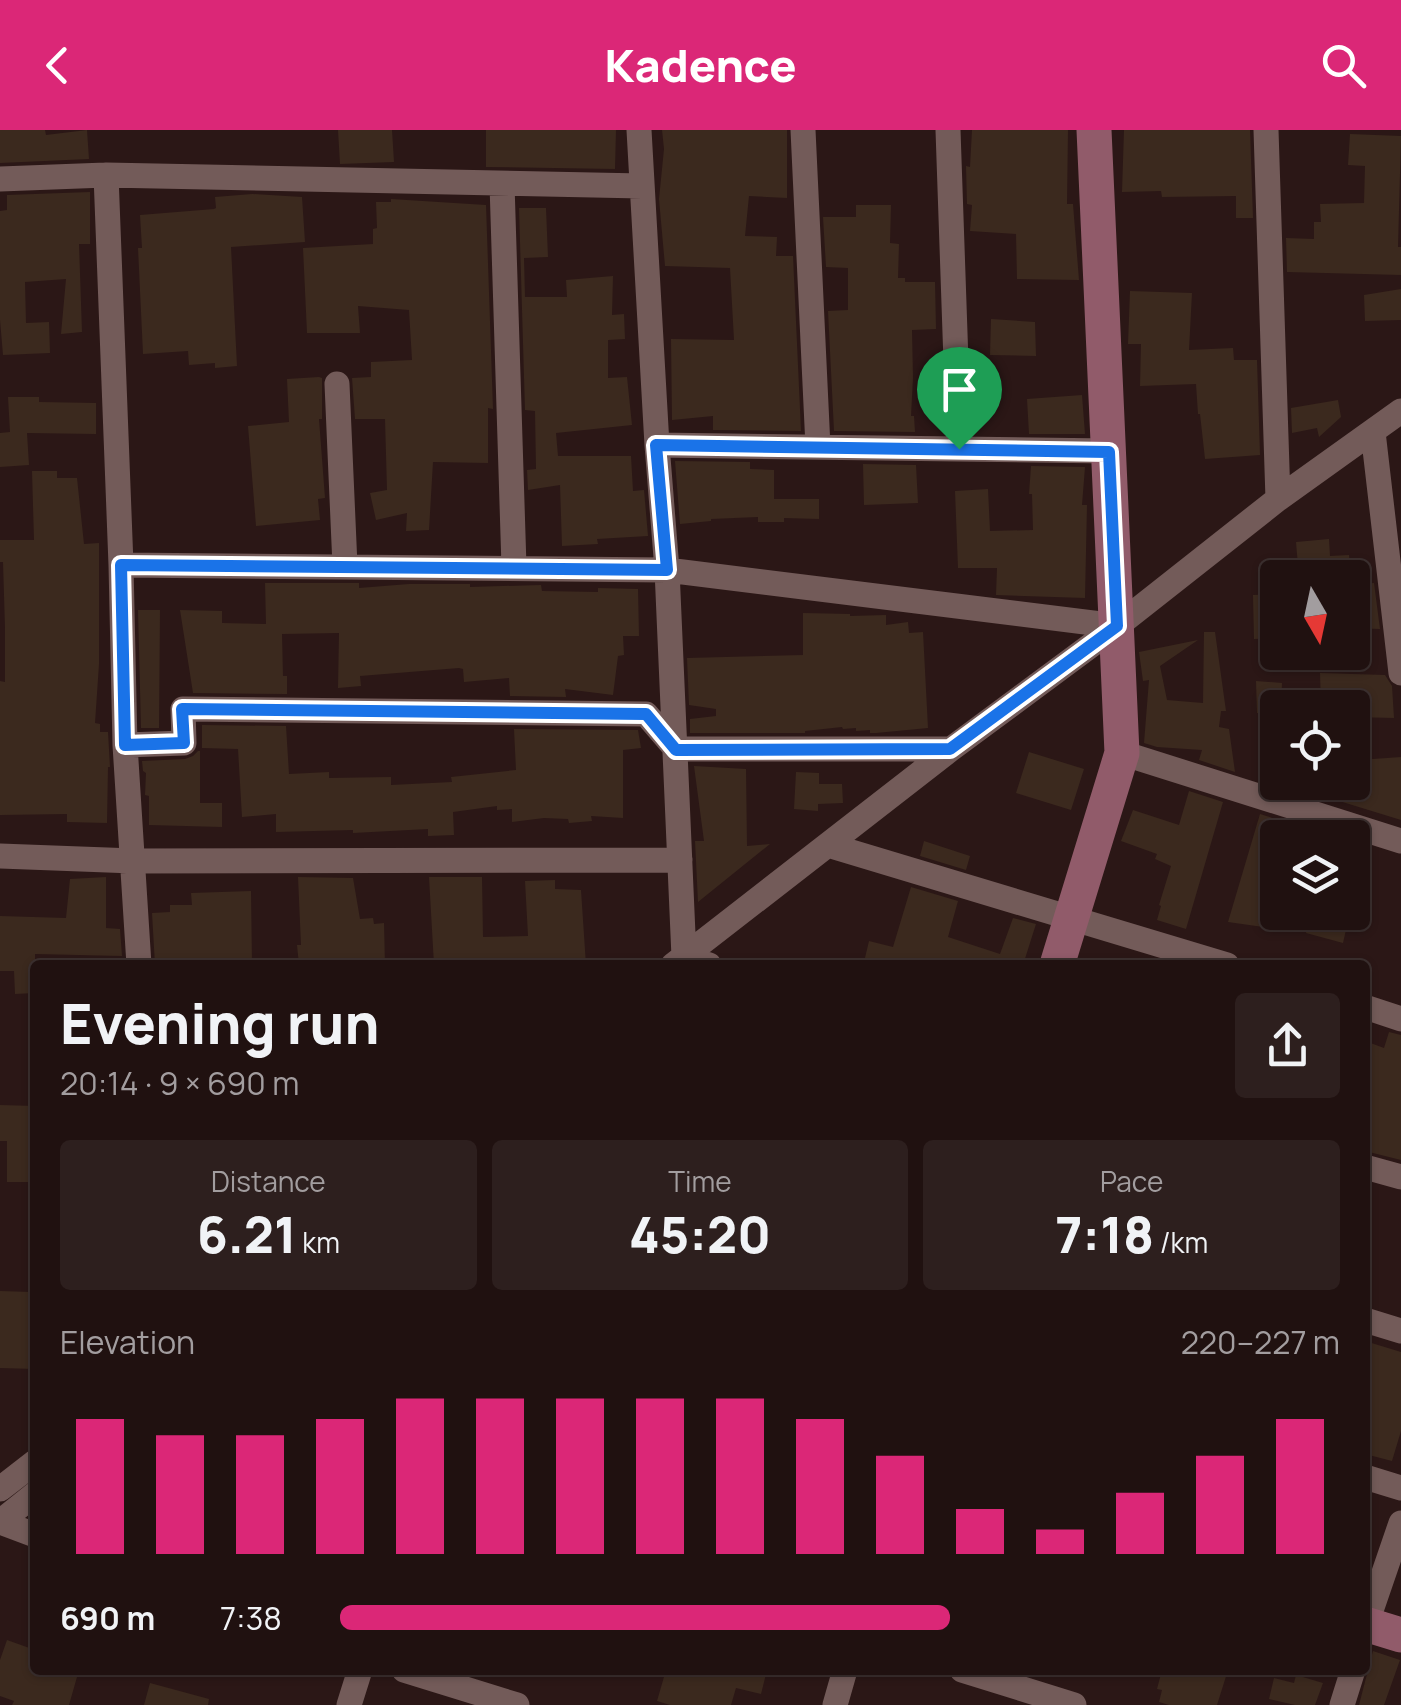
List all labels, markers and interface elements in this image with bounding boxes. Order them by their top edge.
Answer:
text: Kadence [604,34,797,96]
icon: back [30,38,85,93]
icon: search [1316,38,1371,93]
pin [917,347,1002,450]
icon: arrive [932,362,987,417]
north arrow [1260,560,1370,670]
map controls [1260,560,1370,930]
button: locate [1260,690,1370,800]
button: layers [1260,820,1370,930]
text: Evening run [60,985,379,1061]
button: share [1235,993,1340,1098]
text: 20:14 · 9 × 690 m [60,1061,299,1105]
text: Distance [211,1162,326,1200]
text: Time [668,1162,732,1200]
text: Pace [1100,1162,1163,1200]
text: 6.21 [197,1200,297,1268]
text: 45:20 [629,1200,771,1268]
text: 7:18 [1055,1200,1154,1268]
text: km [297,1223,340,1261]
text: /km [1154,1223,1208,1261]
text: Elevation [60,1320,195,1364]
text: 220–227 m [1181,1320,1340,1364]
text: 690 m [60,1596,155,1640]
text: 7:38 [220,1596,282,1640]

